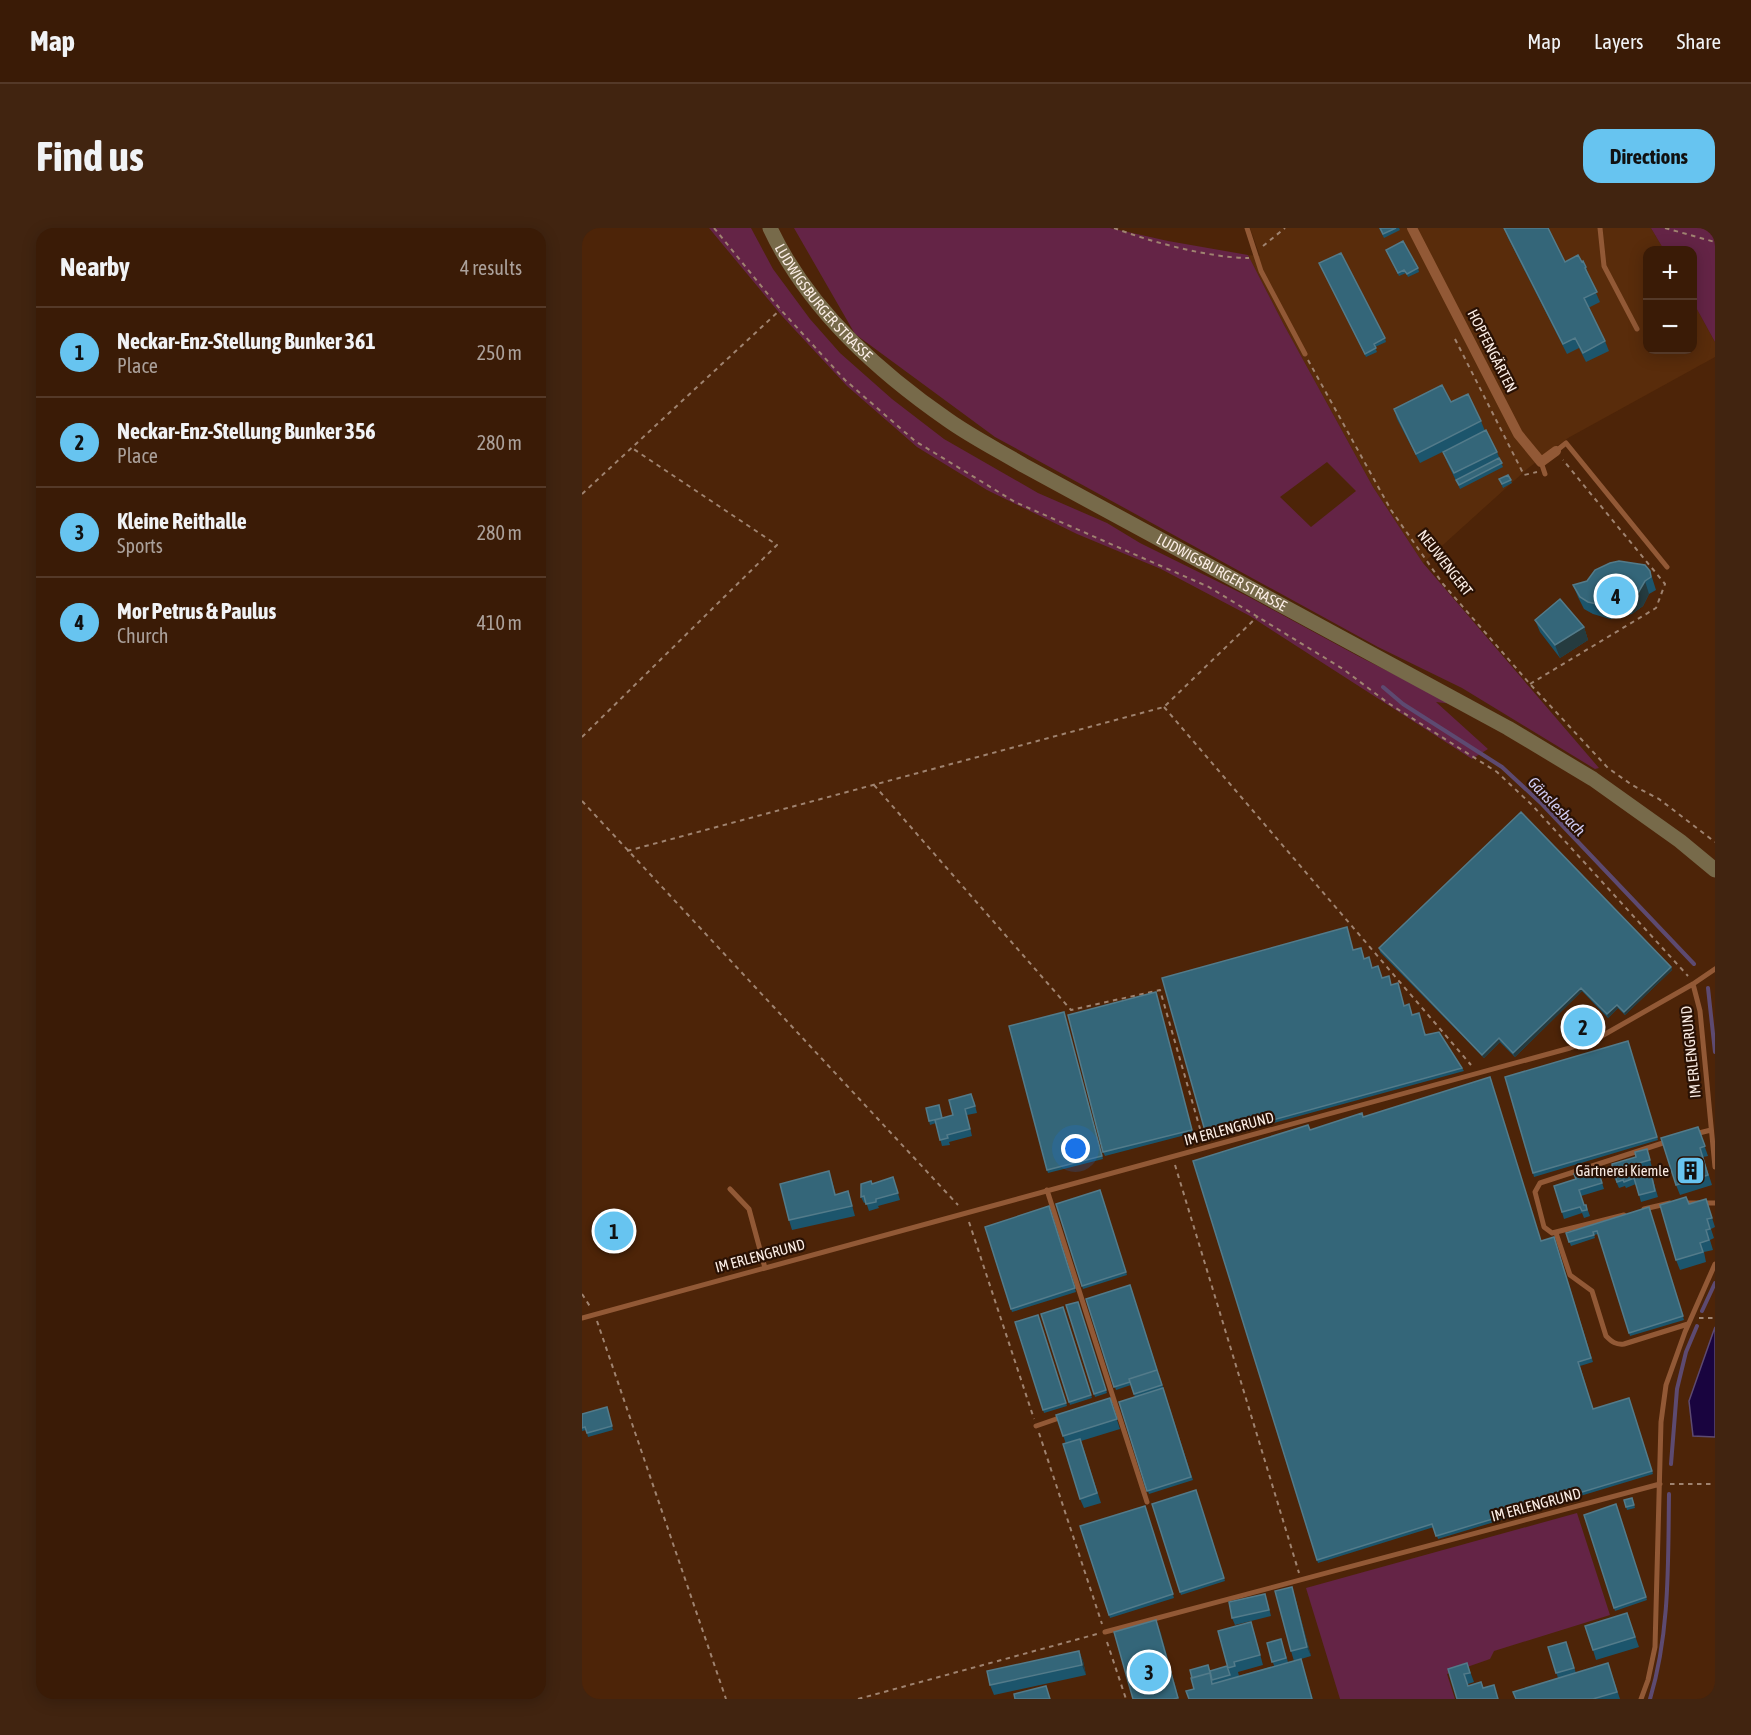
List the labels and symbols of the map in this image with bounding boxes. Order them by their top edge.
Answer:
street label: LUDWIGSBURGER STRASSE [772,241,876,364]
street label: HOPFENGÄRTEN [1464,306,1521,395]
street label: NEUWENGERT [1414,526,1477,599]
street label: LUDWIGSBURGER STRASSE [1153,530,1290,615]
pin: 4 [1596,574,1636,619]
water label: Gänslesbach [1524,773,1590,839]
pin: 2 [1564,1004,1602,1050]
street label: IM ERLENGRUND [1677,1005,1704,1099]
street label: IM ERLENGRUND [1182,1108,1276,1149]
your location [1061,1134,1090,1163]
building icon: Gärtnerei Kiemle [1674,1155,1706,1187]
place label: Gärtnerei Kiemle [1576,1162,1669,1179]
pin: 1 [594,1208,633,1254]
street label: IM ERLENGRUND [713,1235,807,1276]
street label: IM ERLENGRUND [1489,1484,1583,1525]
pin: 3 [1130,1650,1168,1694]

